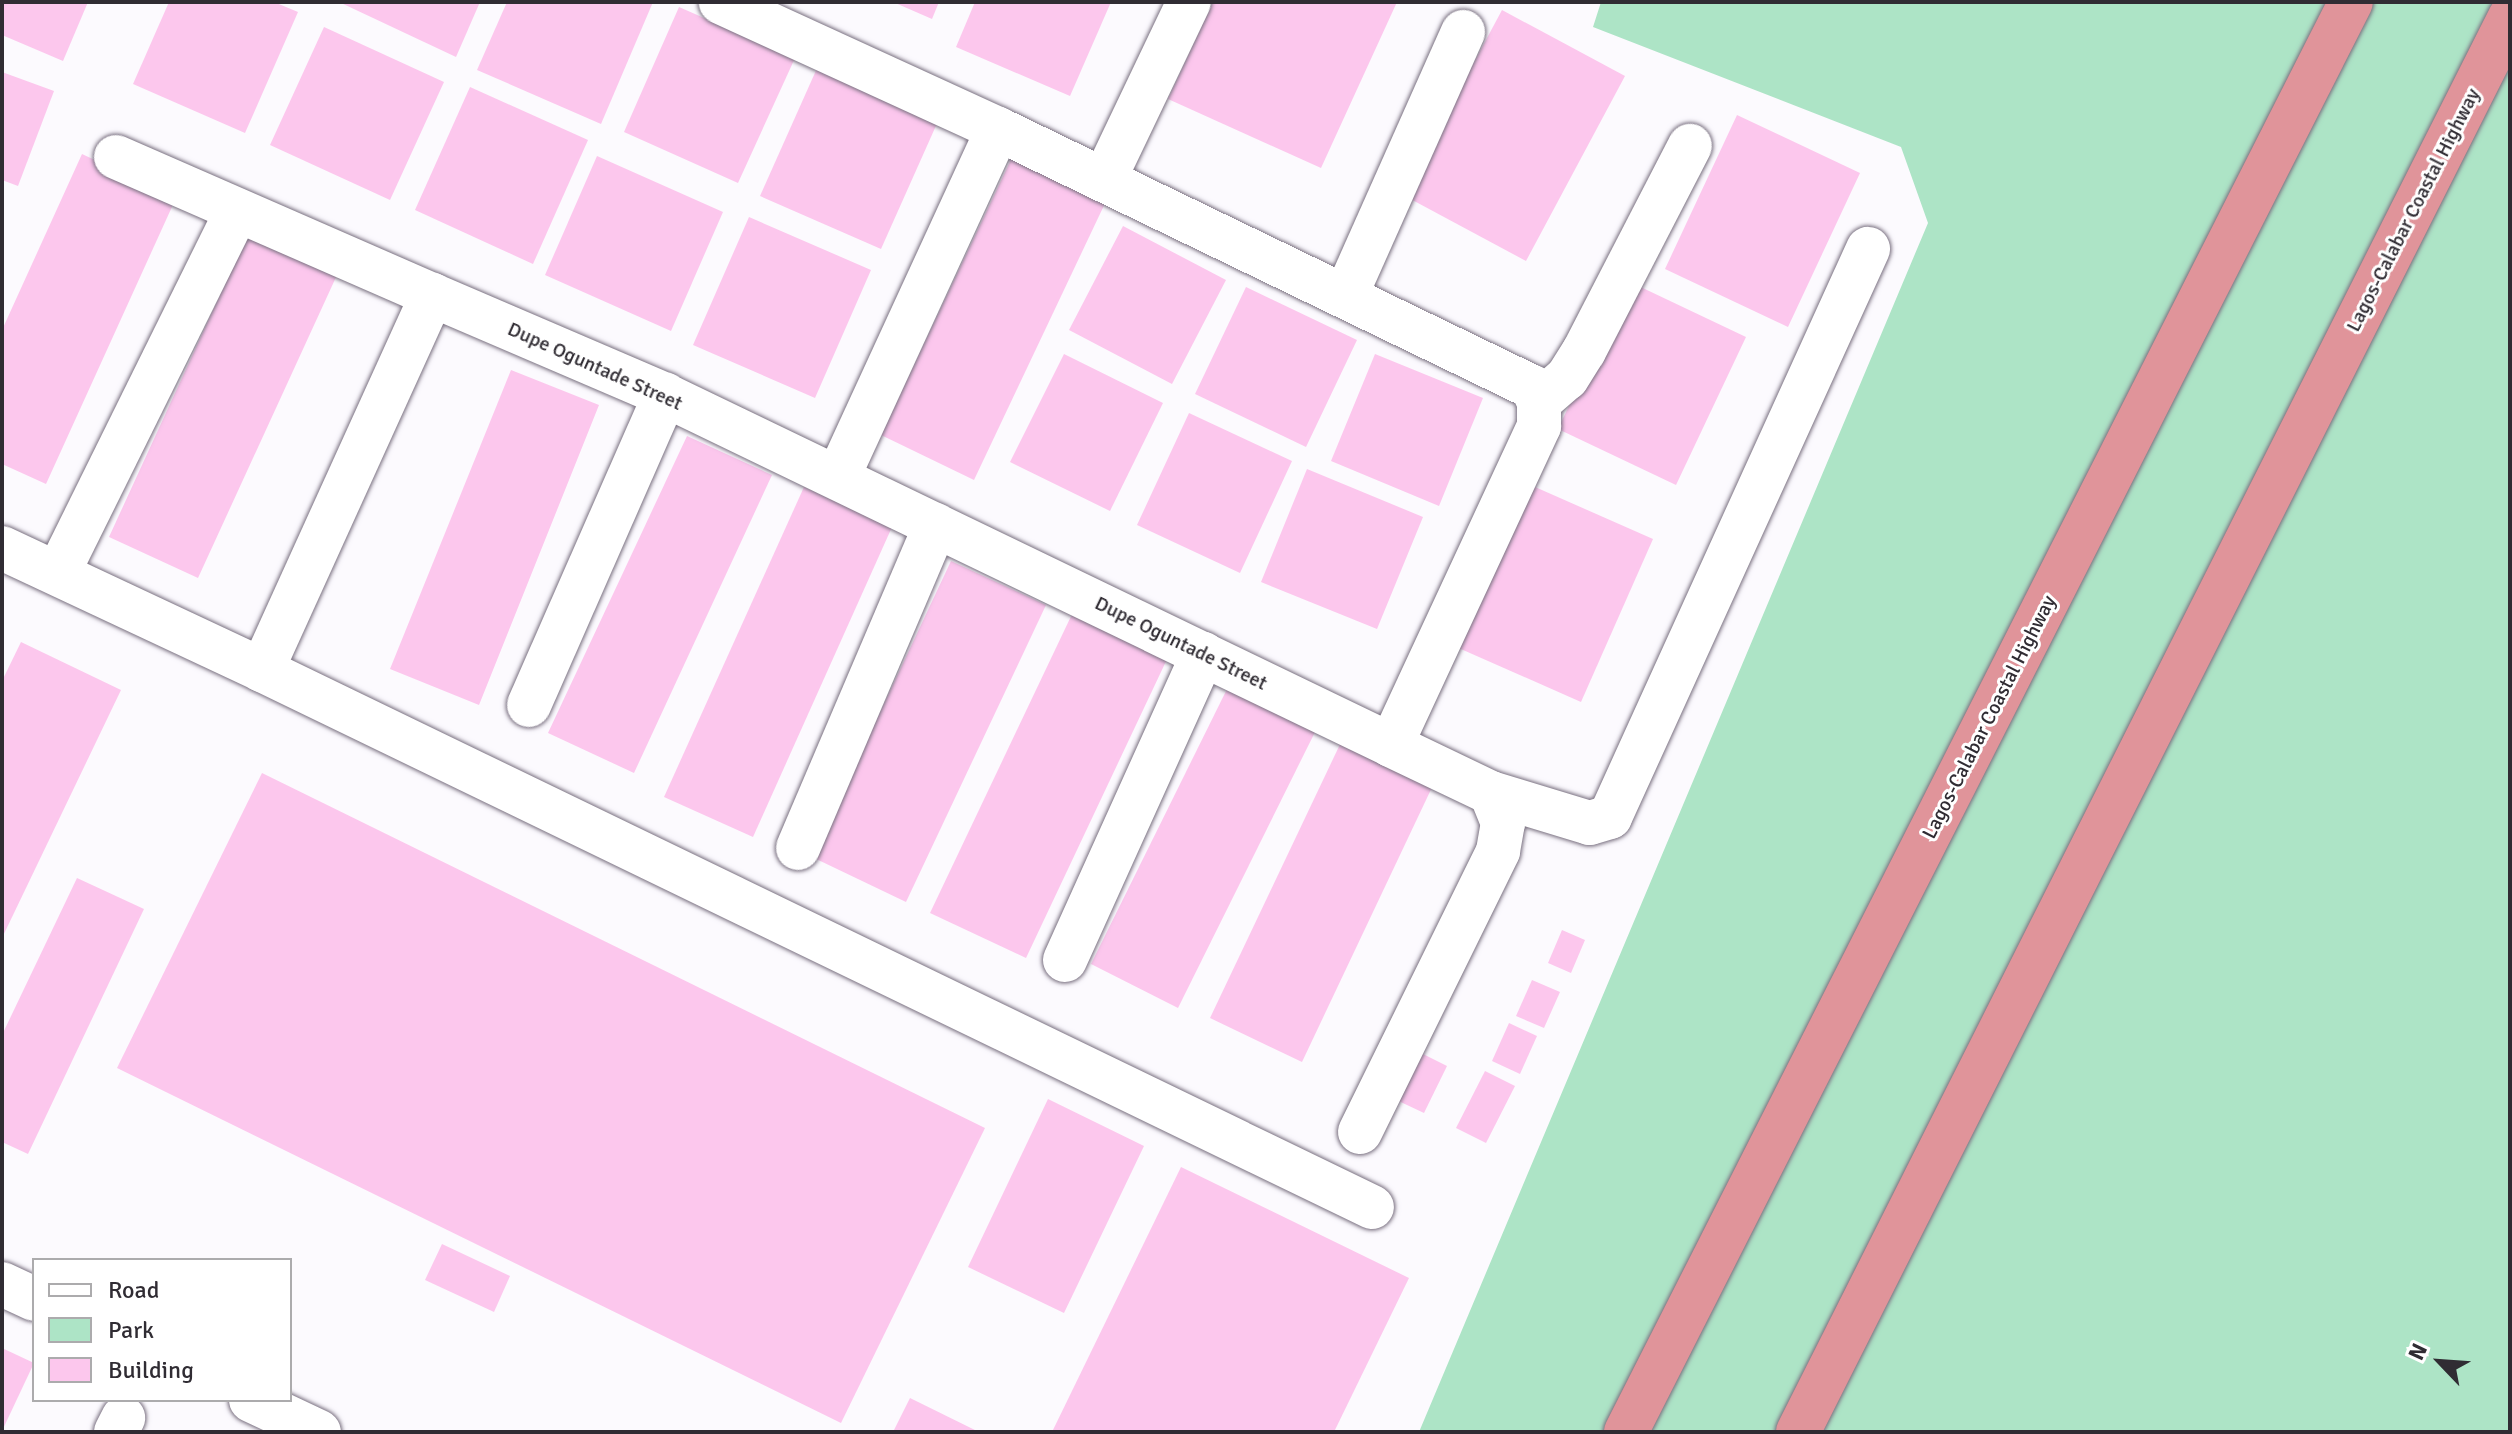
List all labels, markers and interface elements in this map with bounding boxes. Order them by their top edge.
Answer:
street label: Lagos-Calabar Coastal Highway [2341,84,2485,336]
street label: Dupe Oguntade Street [504,317,686,415]
street label: Dupe Oguntade Street [1091,591,1271,695]
street label: Lagos-Calabar Coastal Highway [1917,591,2061,843]
legend [32,1258,292,1402]
text: Road [108,1275,159,1305]
text: Park [108,1315,154,1345]
north arrow [2400,1322,2480,1402]
text: N [2402,1339,2433,1364]
text: Building [108,1355,194,1385]

